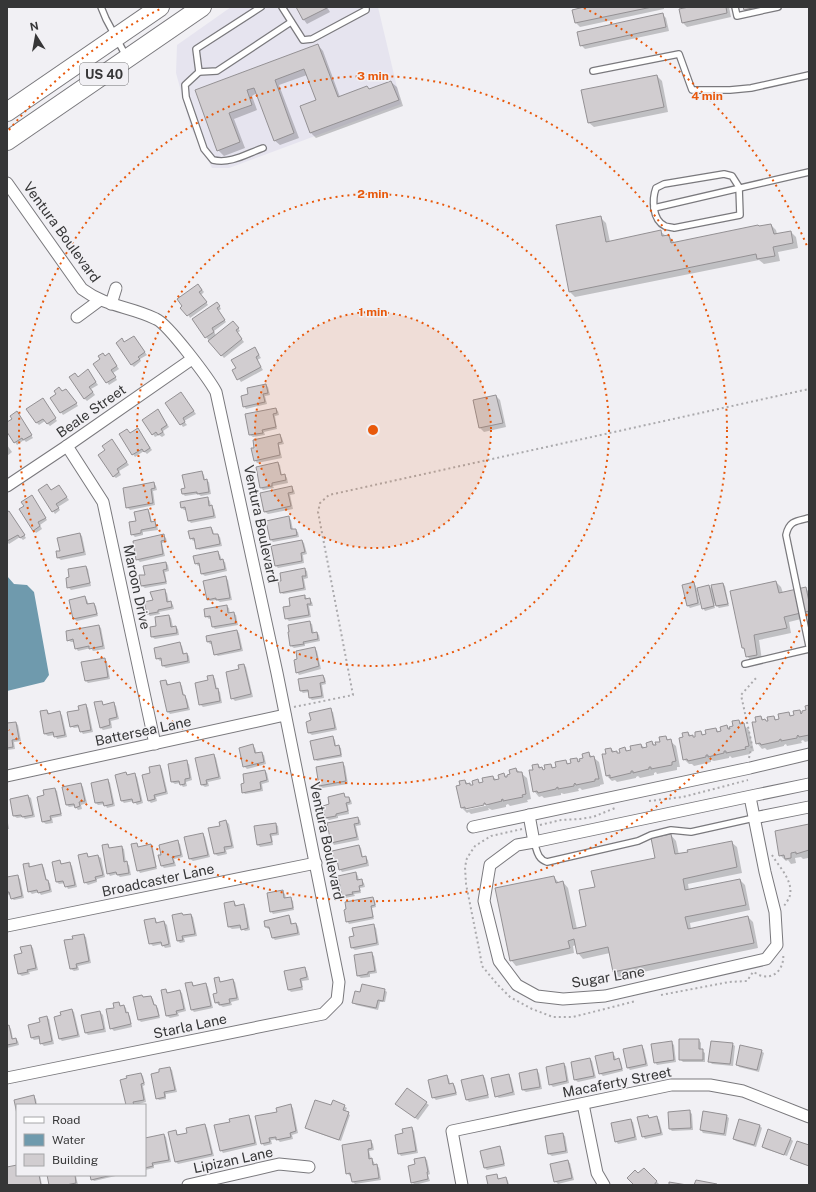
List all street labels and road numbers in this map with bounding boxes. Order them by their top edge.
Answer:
road number: US 40 [80,63,128,85]
street label: Ventura Boulevard [20,179,104,285]
street label: Beale Street [53,381,129,441]
street label: Ventura Boulevard [241,464,281,584]
street label: Maroon Drive [120,543,154,631]
street label: Battersea Lane [93,713,193,749]
street label: Ventura Boulevard [307,781,347,901]
street label: Broadcaster Lane [100,860,216,900]
street label: Sugar Lane [570,963,646,991]
street label: Starla Lane [152,1010,228,1042]
street label: Macaferty Street [561,1064,673,1100]
street label: Lipizan Lane [192,1144,274,1176]

